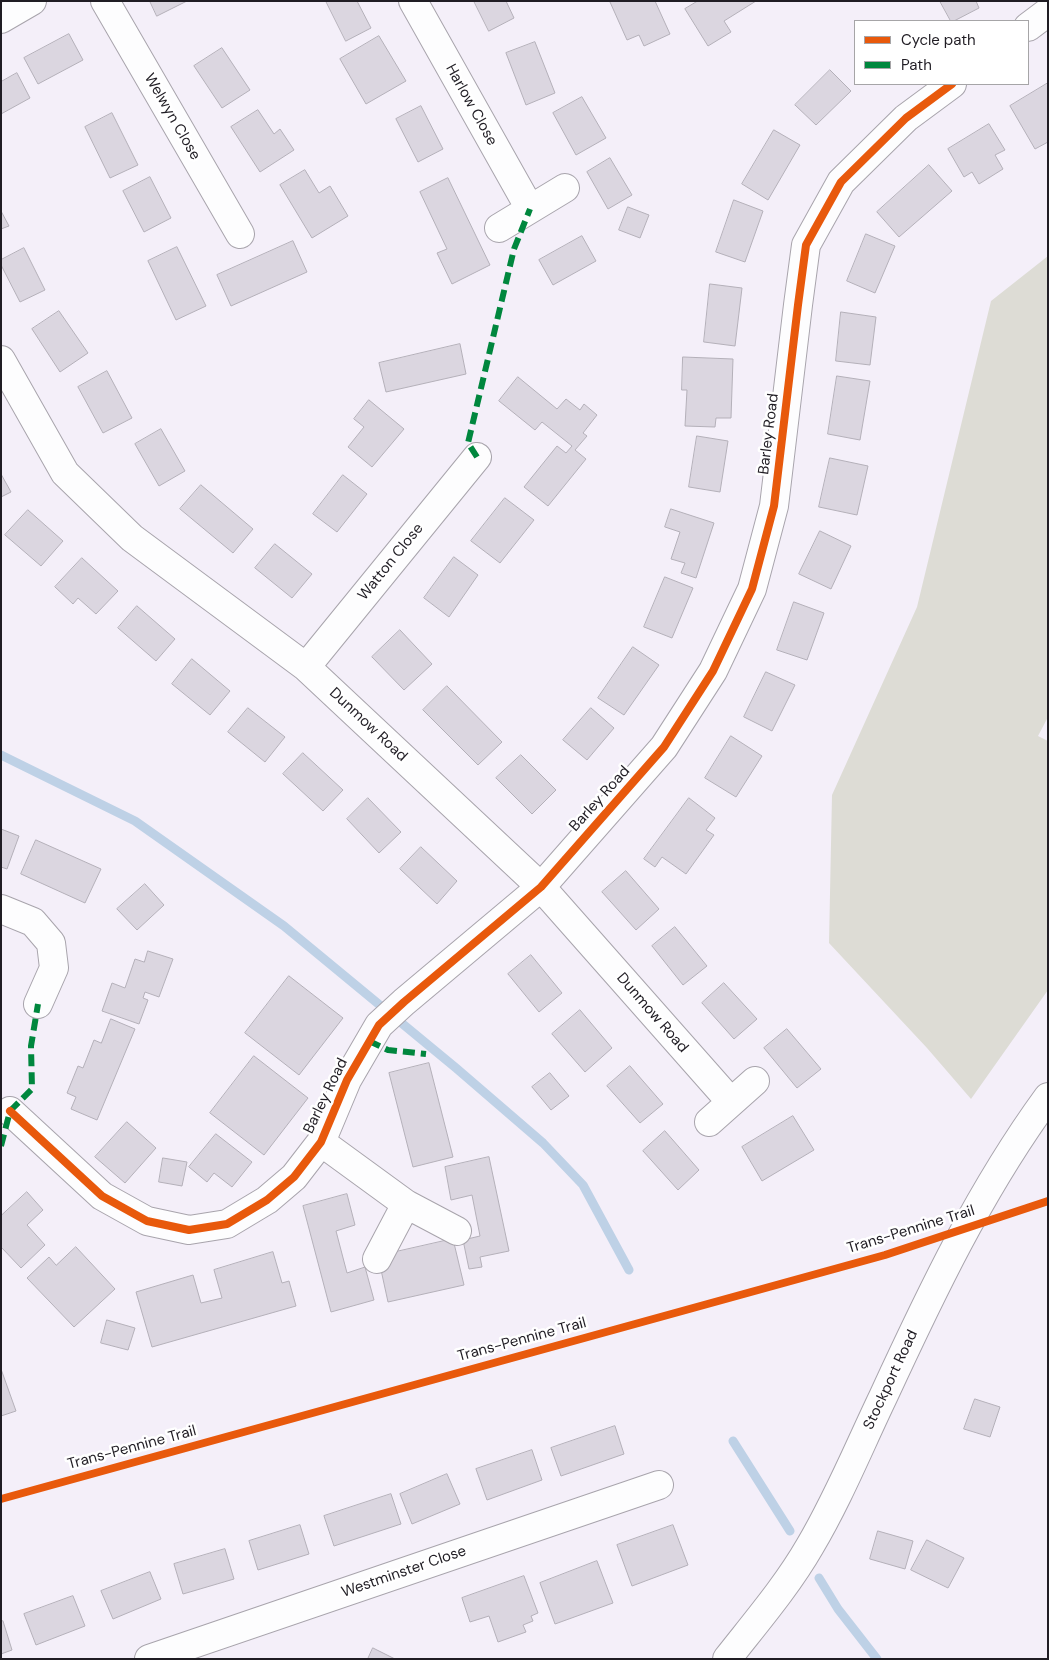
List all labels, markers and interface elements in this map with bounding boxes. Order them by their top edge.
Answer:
legend [854,20,1029,85]
text: Cycle path [901,30,976,50]
text: Path [901,55,932,75]
street label: Harlow Close [441,61,501,149]
street label: Welwyn Close [140,70,204,164]
street label: Barley Road [755,392,783,476]
street label: Watton Close [354,520,428,604]
street label: Dunmow Road [325,684,411,766]
street label: Barley Road [566,763,634,835]
street label: Dunmow Road [612,969,692,1057]
street label: Barley Road [300,1055,352,1137]
street label: Trans-Pennine Trail [845,1202,977,1258]
street label: Trans-Pennine Trail [456,1314,588,1366]
street label: Stockport Road [860,1327,922,1433]
street label: Trans-Pennine Trail [66,1422,198,1474]
street label: Westminster Close [339,1542,469,1602]

